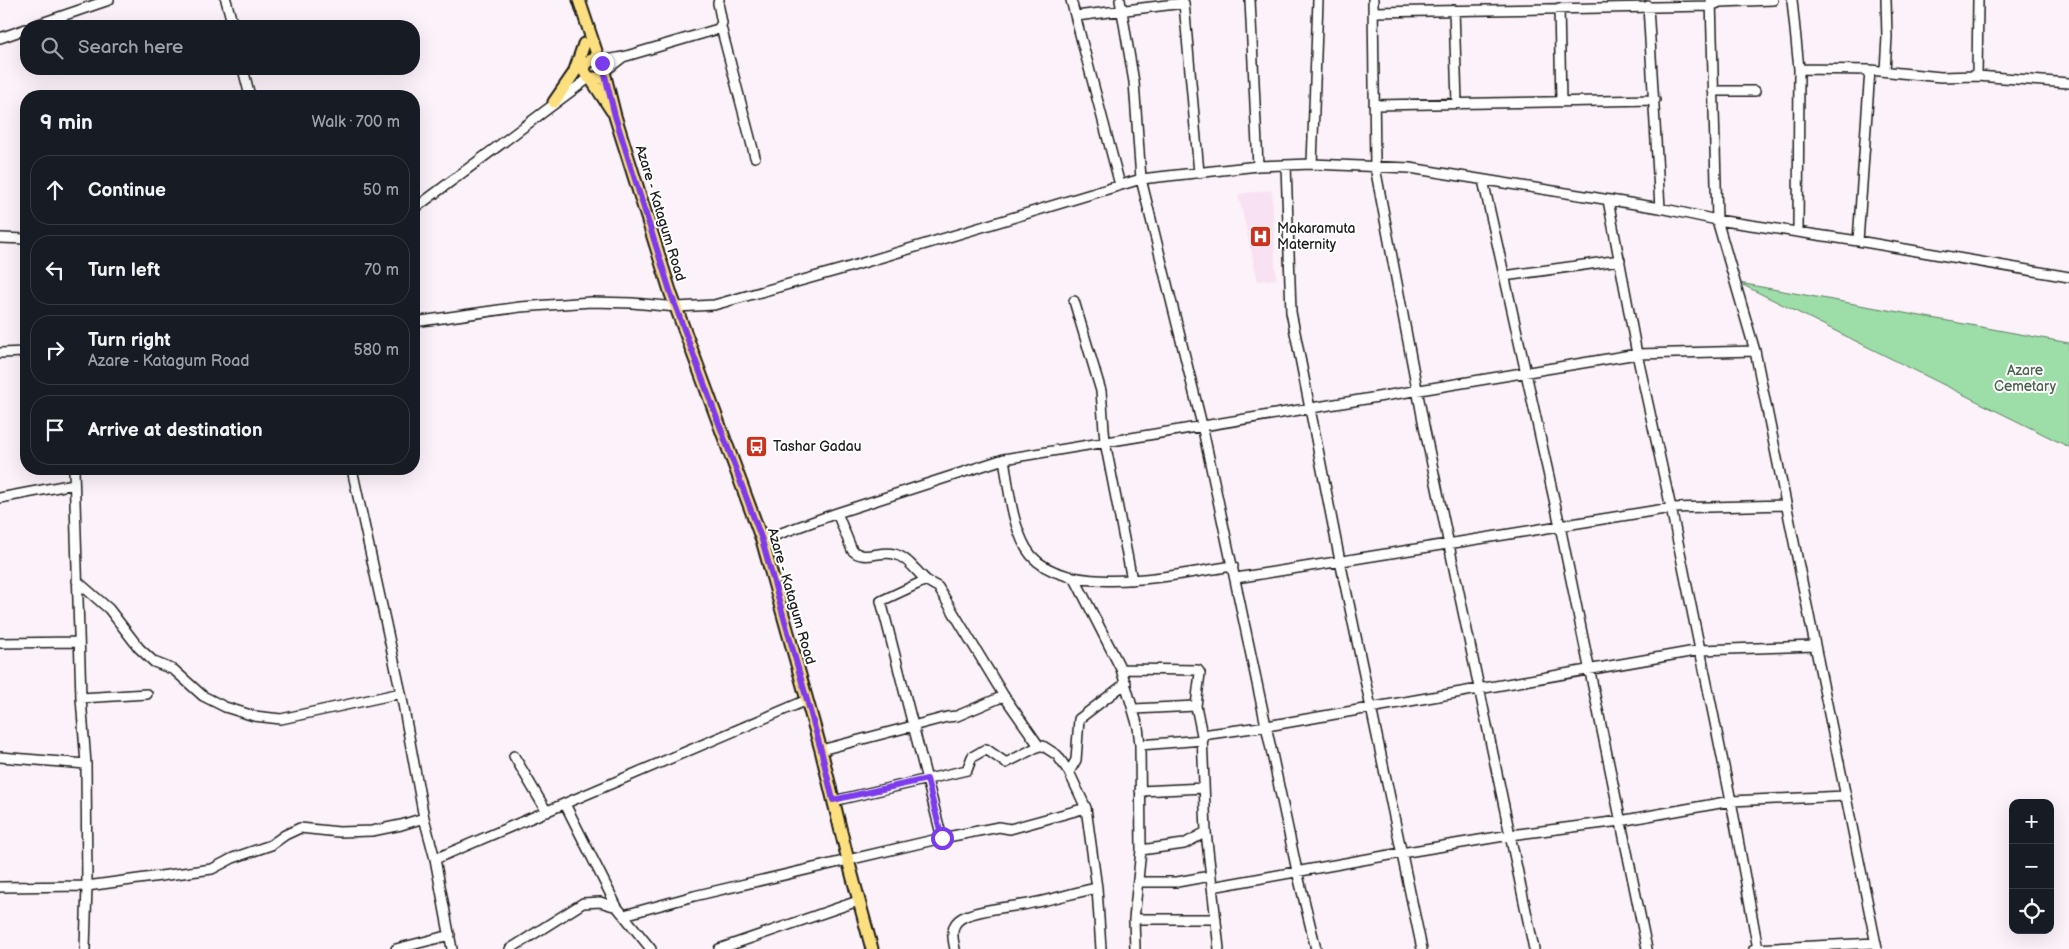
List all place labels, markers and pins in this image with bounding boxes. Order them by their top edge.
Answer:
place label: Makaramuta Maternity [1277,220,1355,253]
hospital icon: Makaramuta Maternity [1249,224,1273,248]
bus stop icon: Tashar Gadau [745,434,769,458]
place label: Tashar Gadau [773,438,861,455]

